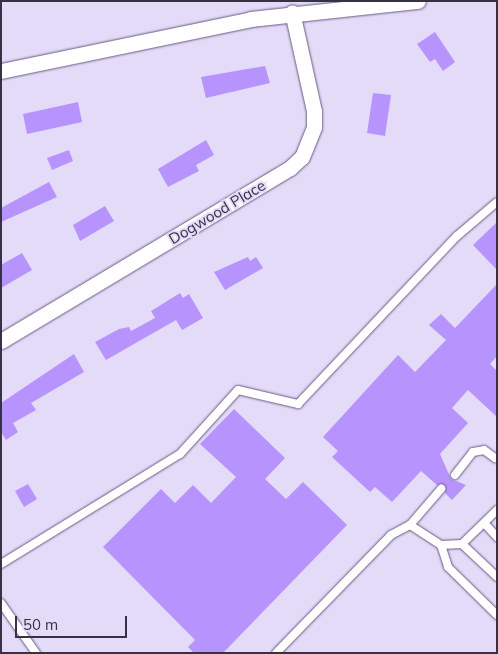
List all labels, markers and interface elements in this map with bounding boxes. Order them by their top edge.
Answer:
street label: Dogwood Place [165,176,269,248]
scale bar [18,606,130,638]
text: 50 m [23,615,58,634]

